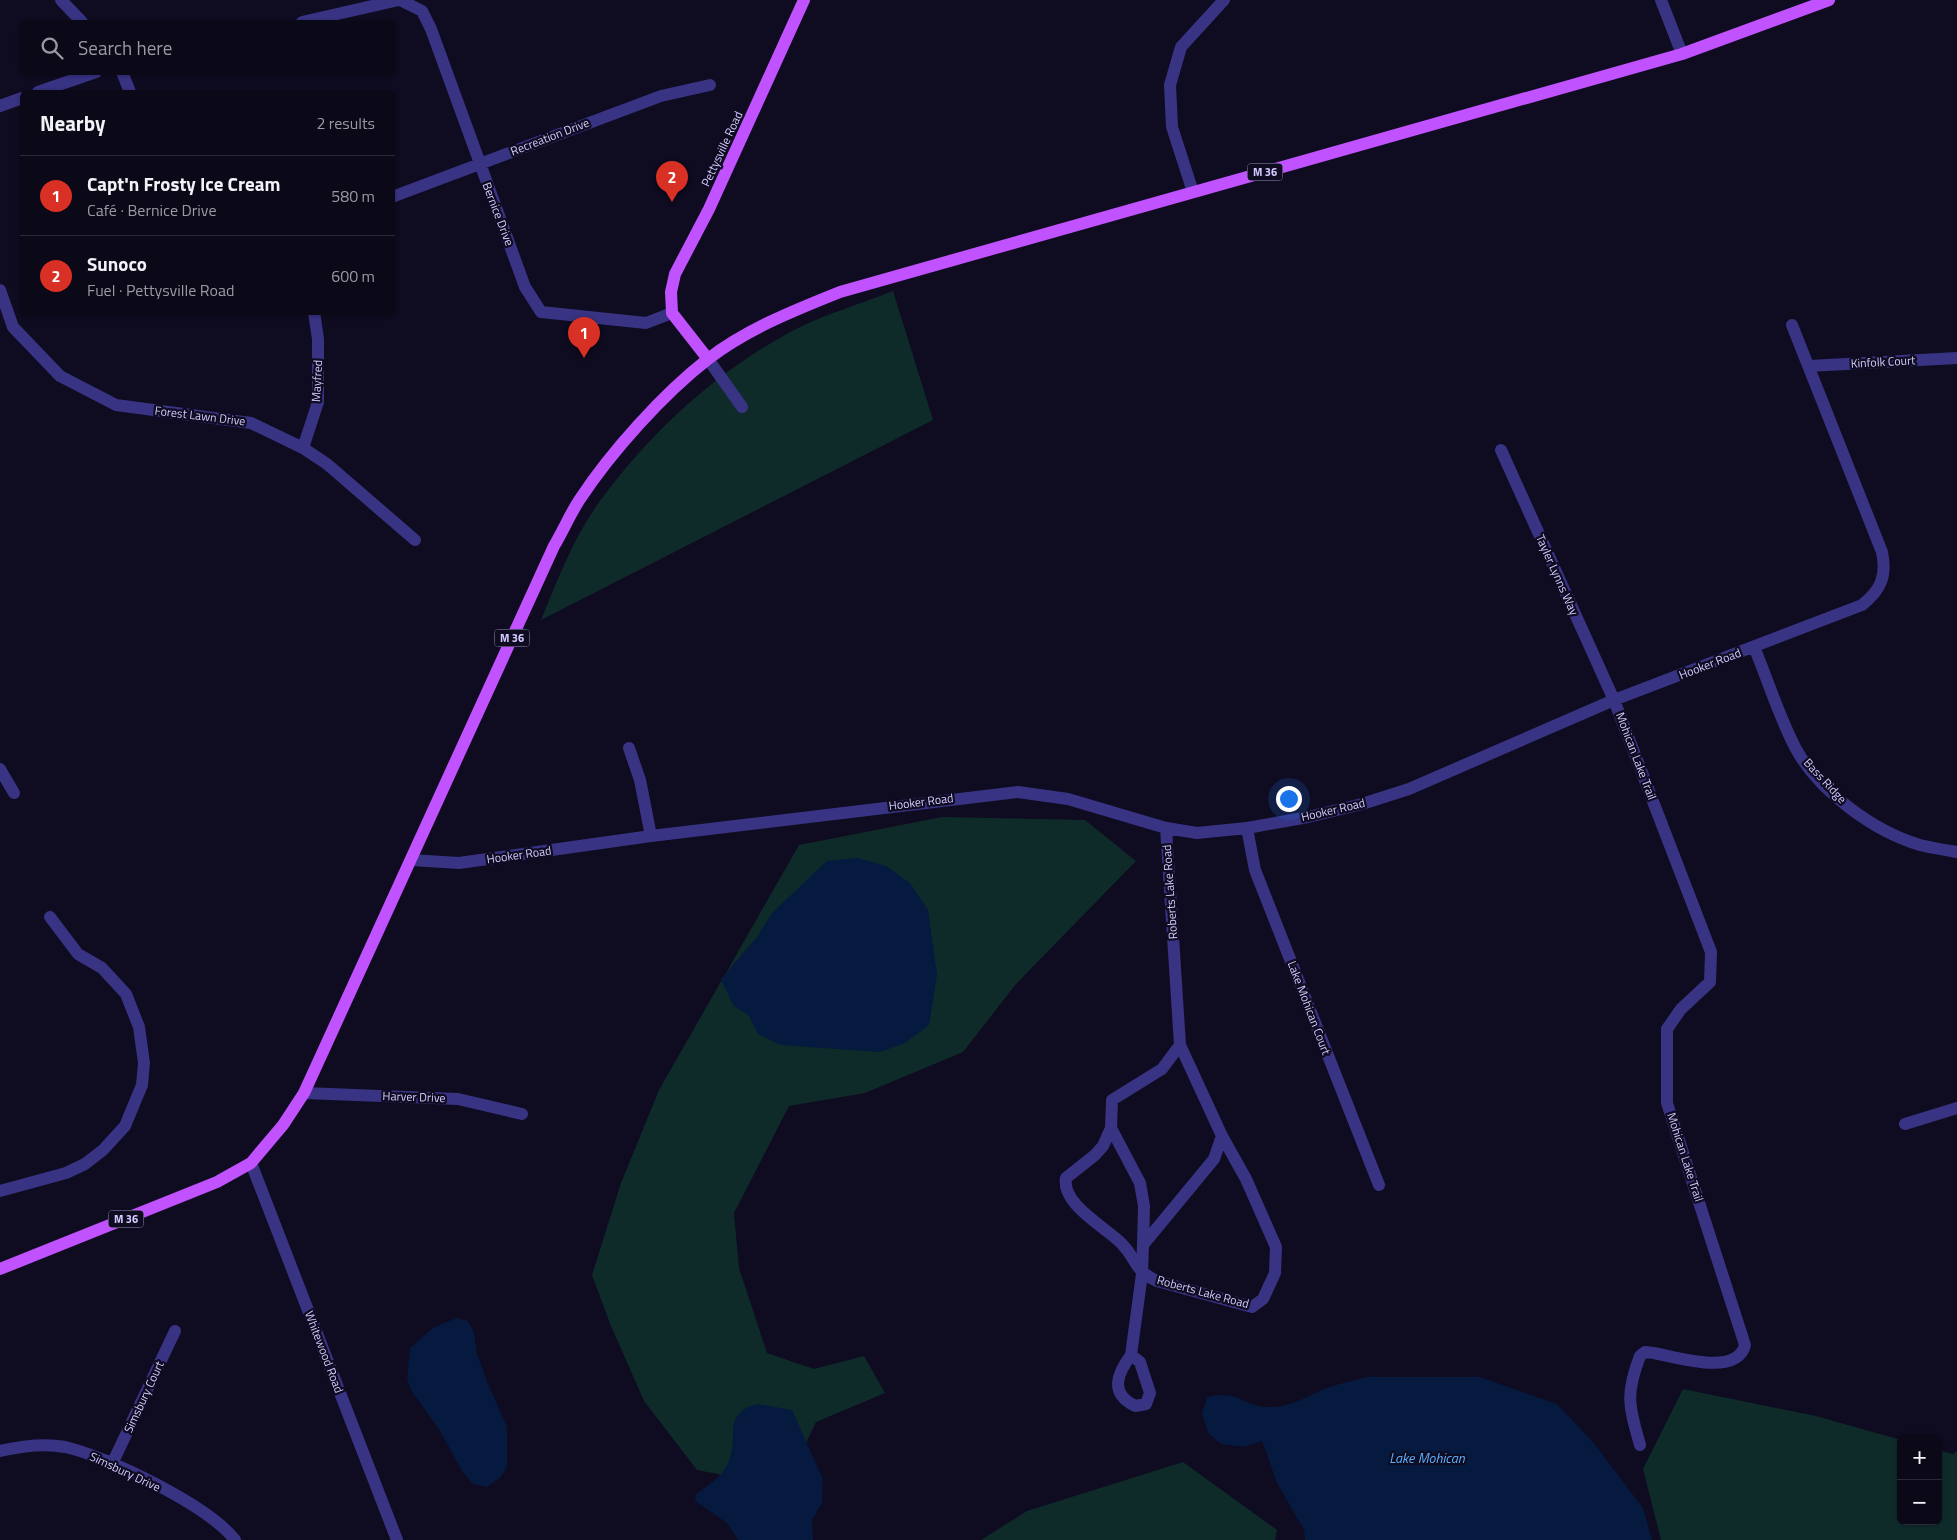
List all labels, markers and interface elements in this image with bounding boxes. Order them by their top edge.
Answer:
search box [20,20,395,75]
text: Search here [78,33,172,62]
icon: search [38,34,66,62]
text: Nearby [40,107,105,139]
street label: Pettysville Road [696,108,747,190]
text: 2 results [316,111,375,135]
street label: Recreation Drive [508,113,592,160]
pin: 2 [656,161,688,202]
road number: M 36 [1248,163,1282,180]
text: Capt'n Frosty Ice Cream [87,169,280,198]
street label: Bernice Drive [478,179,519,248]
text: 1 [52,184,60,208]
text: 580 m [331,184,375,208]
text: Café · Bernice Drive [87,198,217,222]
text: Sunoco [87,249,147,278]
text: 2 [52,264,60,288]
text: 600 m [331,264,375,288]
text: Fuel · Pettysville Road [87,278,234,302]
pin: 1 [568,317,600,358]
street label: Kinfolk Court [1850,350,1917,373]
street label: Mayfred [306,359,327,403]
street label: Forest Lawn Drive [154,401,246,430]
street label: Tayler Lynns Way [1531,531,1584,619]
road number: M 36 [494,630,530,646]
street label: Hooker Road [1676,643,1744,684]
street label: Mohican Lake Trail [1611,709,1662,802]
street label: Bass Ridge [1799,754,1851,808]
your location [1276,786,1302,812]
street label: Hooker Road [887,788,954,815]
street label: Hooker Road [1299,793,1367,826]
street label: Hooker Road [485,841,553,868]
street label: Roberts Lake Road [1157,844,1182,940]
street label: Lake Mohican Court [1283,958,1336,1058]
street label: Harver Drive [382,1086,446,1107]
street label: Mohican Lake Trail [1662,1110,1709,1204]
road number: M 36 [108,1210,144,1228]
street label: Roberts Lake Road [1155,1270,1251,1313]
street label: Whitewood Road [300,1308,349,1396]
street label: Simsbury Court [119,1357,169,1436]
map controls [1897,1435,1942,1525]
button: + [1897,1435,1942,1480]
street label: Simsbury Drive [87,1447,164,1496]
water label: Lake Mohican [1389,1447,1466,1468]
button: − [1897,1480,1942,1525]

